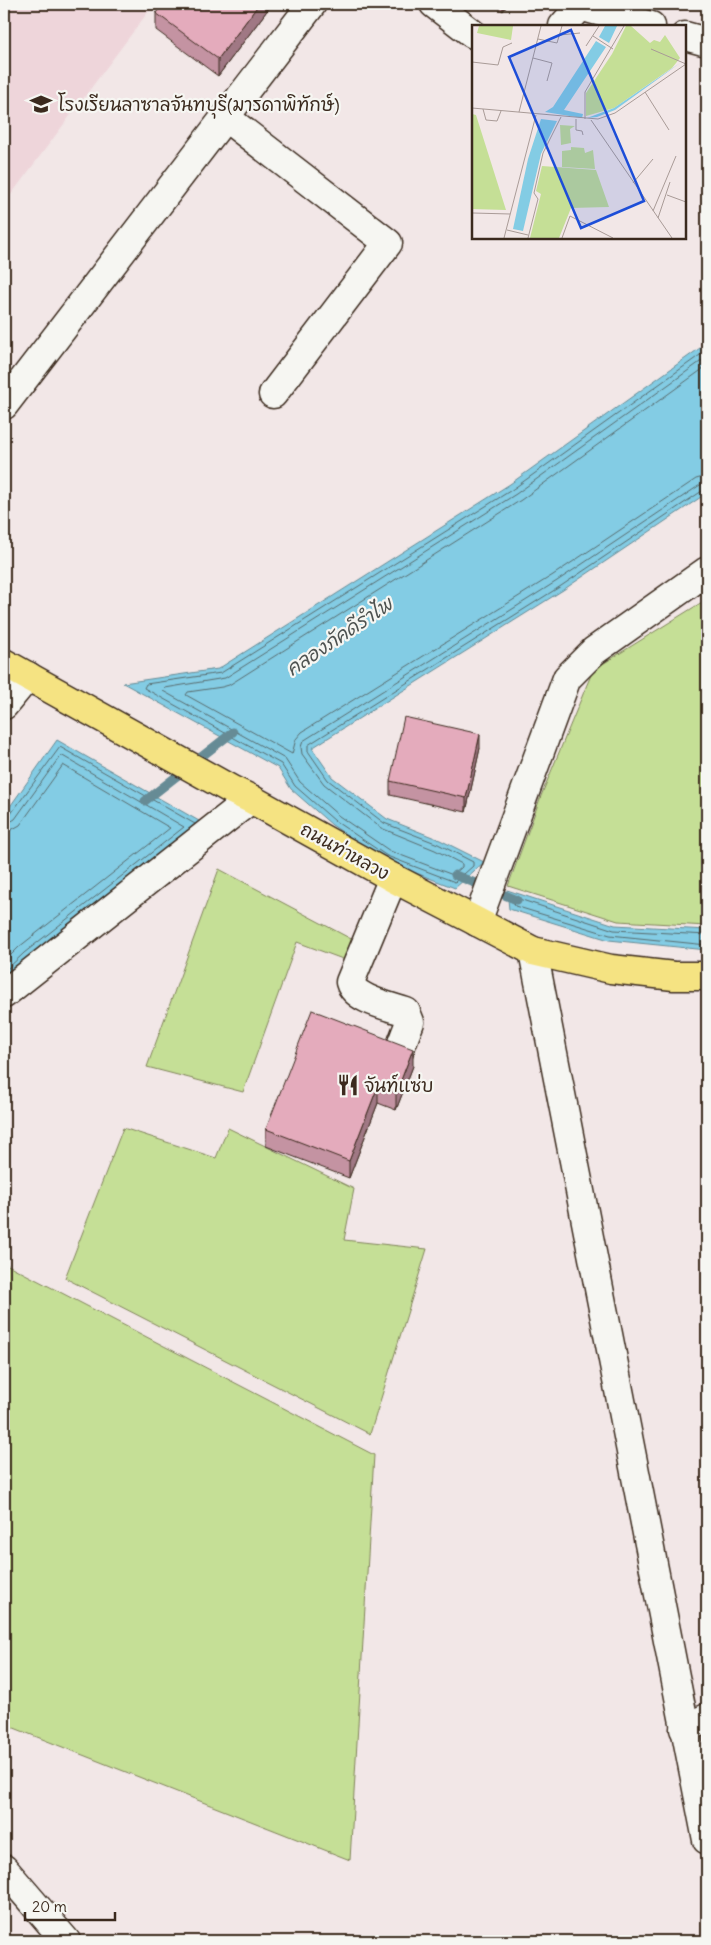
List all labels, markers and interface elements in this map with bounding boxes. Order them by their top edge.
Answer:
inset map [472,25,686,239]
school or university icon: โรงเรียนลาซาลจันทบุรี(มารดาพิทักษ์) [28,91,54,117]
place label: โรงเรียนลาซาลจันทบุรี(มารดาพิทักษ์) [58,92,340,119]
water label: คลองภัคดีรำไพ [281,591,398,681]
street label: ถนนท่าหลวง [297,817,393,885]
restaurant icon: จันท์แซ่บ [335,1072,361,1098]
place label: จันท์แซ่บ [364,1073,433,1097]
scale bar [25,1890,115,1922]
text: 20 m [32,1897,67,1916]

